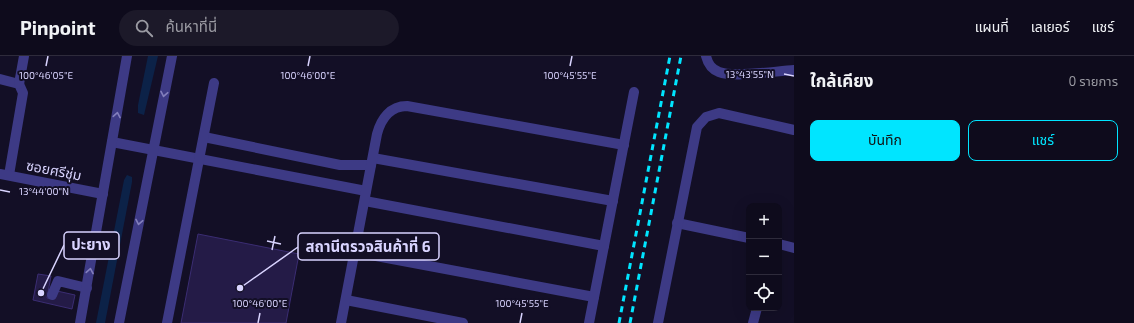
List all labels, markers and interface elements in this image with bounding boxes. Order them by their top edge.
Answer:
search box [119,10,399,46]
text: Pinpoint [20,16,95,39]
icon: search [133,17,155,39]
text: ค้นหาที่นี่ [165,17,217,35]
text: แผนที่ [975,18,1009,35]
text: เลเยอร์ [1031,18,1070,35]
text: แชร์ [1092,18,1114,35]
text: 13°43'55"N [726,68,774,80]
text: 100°46'05"E [19,69,73,81]
text: 100°46'00"E [281,69,336,81]
text: 100°45'55"E [543,69,597,81]
text: ใกล้เคียง [810,70,873,90]
text: 0 รายการ [1068,73,1118,89]
one-way arrow [160,91,168,97]
one-way arrow [112,112,120,118]
button: บันทึก [810,120,960,161]
button: แชร์ [968,120,1118,161]
street label: ซอยศรีชุ่ม [25,156,83,185]
text: 13°44'00"N [19,185,69,197]
map controls [746,203,782,311]
button: + [746,203,782,239]
one-way arrow [135,219,143,225]
callout: ปะยาง [64,232,119,259]
callout: สถานีตรวจสินค้าที่ 6 [298,233,439,260]
text: ปะยาง [71,235,111,253]
text: สถานีตรวจสินค้าที่ 6 [306,236,431,255]
button: − [746,239,782,275]
one-way arrow [85,268,94,274]
button: locate [746,275,782,311]
text: 100°46'00"E [233,297,288,309]
text: 100°45'55"E [495,297,549,309]

